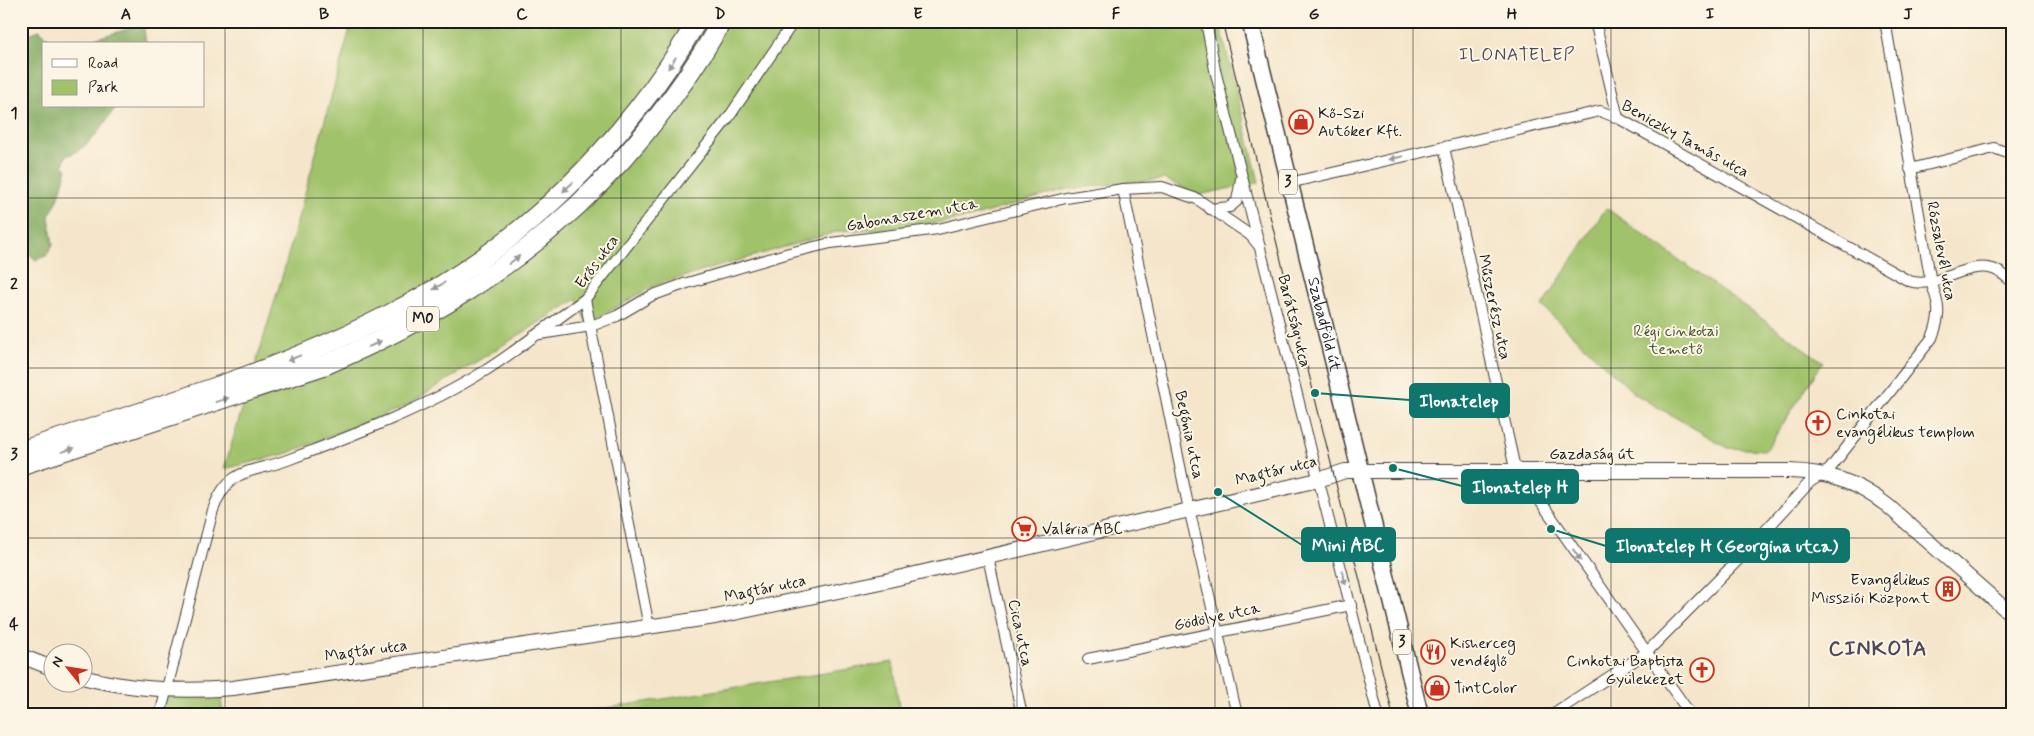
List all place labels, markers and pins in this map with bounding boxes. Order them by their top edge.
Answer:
place label: Kő-Szi Autóker Kft. [1318,103,1402,142]
shop icon: Kő-Szi Autóker Kft. [1288,109,1314,135]
callout: Ilonatelep [1410,384,1509,417]
place label: Cinkotai evangélikus templom [1836,404,1975,444]
church icon: Cinkotai evangélikus templom [1805,410,1831,436]
callout: Ilonatelep H [1462,470,1578,503]
supermarket icon: Valéria ABC [1011,516,1037,542]
place label: Valéria ABC [1042,519,1123,540]
callout: Mini ABC [1302,528,1395,561]
callout: Ilonatelep H (Georgina utca) [1606,529,1849,562]
place label: Evangélikus Missziói Központ [1811,570,1931,609]
building icon: Evangélikus Missziói Központ [1935,576,1961,602]
place label: Kisherceg vendéglő [1450,633,1516,672]
restaurant icon: Kisherceg vendéglő [1420,639,1446,665]
place label: Cinkotai Baptista Gyülekezet [1566,651,1685,690]
church icon: Cinkotai Baptista Gyülekezet [1689,657,1715,683]
shop icon: TintColor [1424,675,1450,701]
place label: TintColor [1454,678,1517,699]

